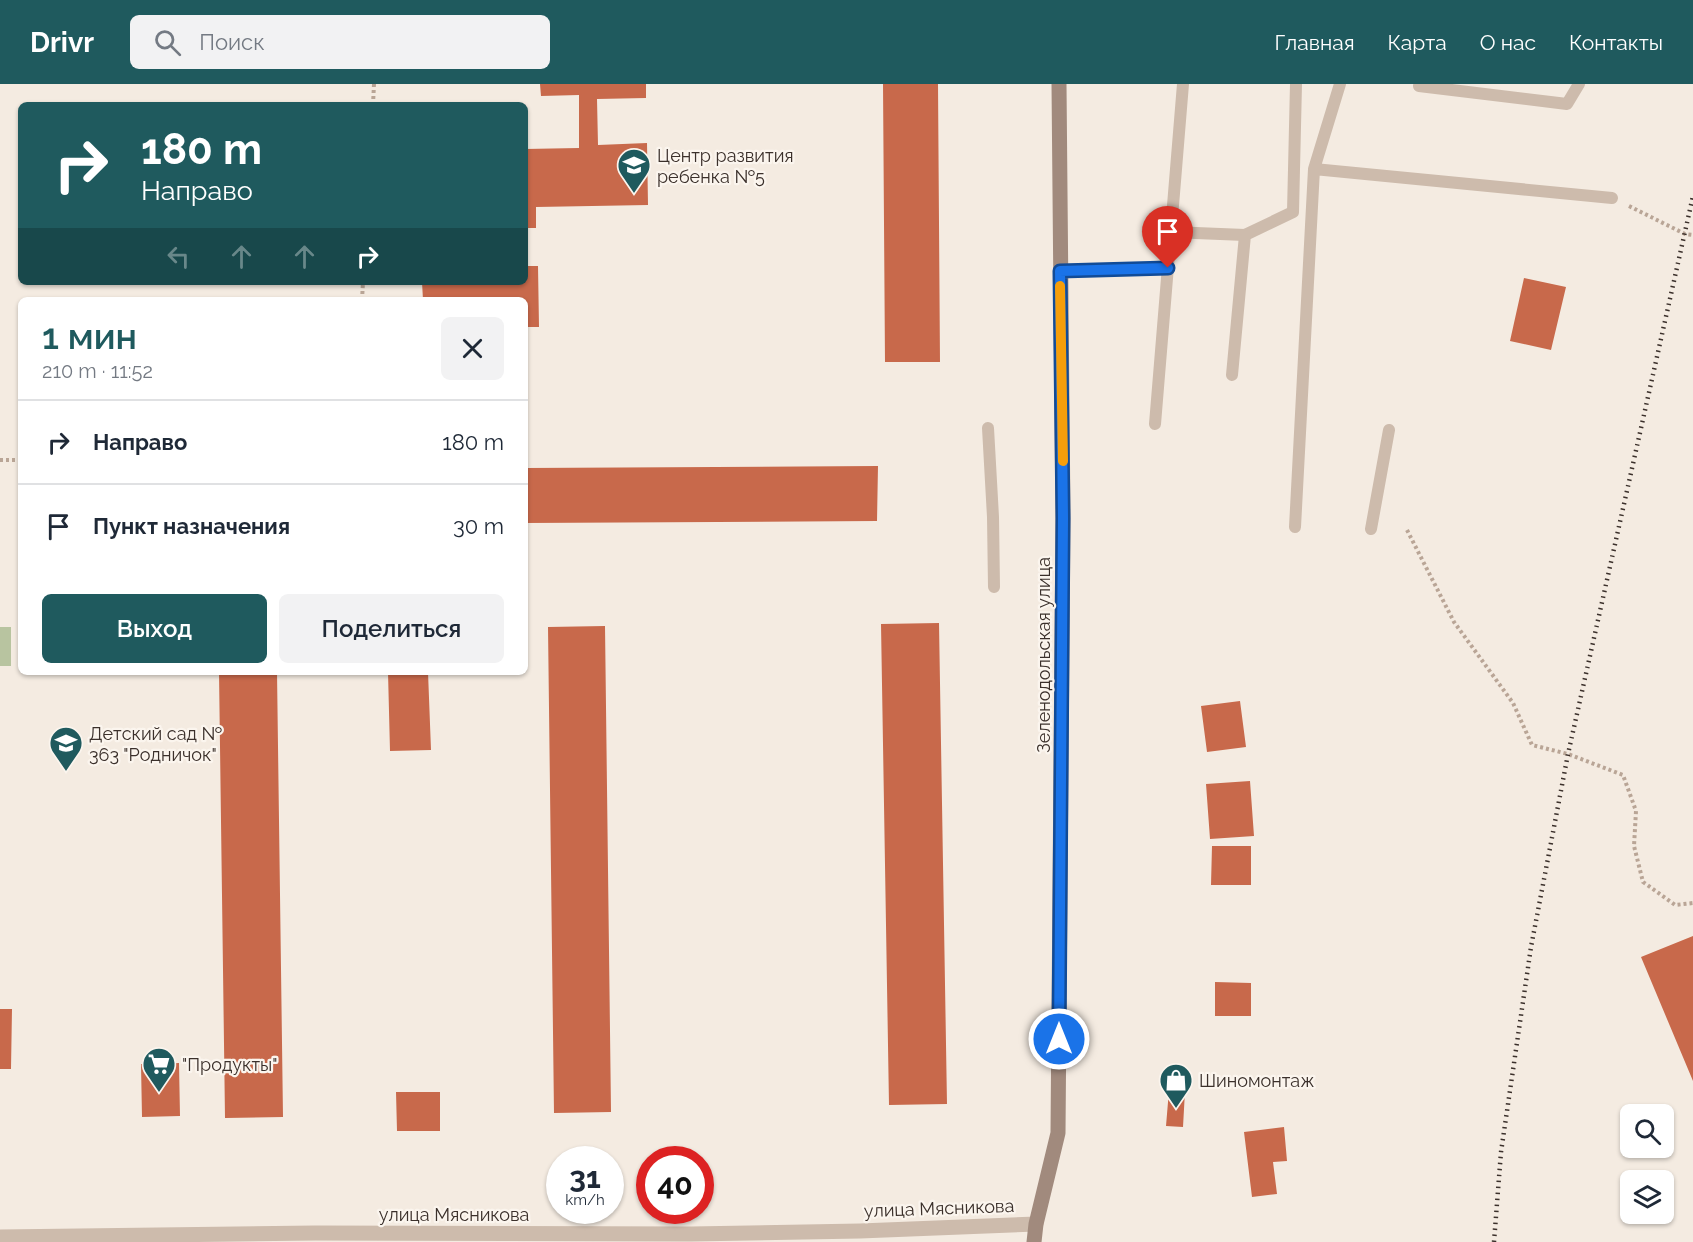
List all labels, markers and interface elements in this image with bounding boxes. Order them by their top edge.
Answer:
search box [130,15,550,69]
text: Drivr [30,26,94,59]
icon: search [151,26,184,59]
text: Поиск [199,29,265,55]
text: Главная [1275,30,1355,55]
text: Карта [1388,30,1447,55]
text: О нас [1480,30,1536,55]
text: Контакты [1569,30,1663,55]
text: 180 m [141,125,262,174]
icon: right [42,126,120,204]
place label: Центр развития ребенка №5 [657,145,794,187]
school or university icon: Центр развития ребенка №5 [616,147,652,194]
text: Направо [141,175,253,206]
pin [1142,206,1193,268]
icon: arrive [1151,215,1184,248]
icon: left [162,240,195,273]
icon: ahead [225,240,258,273]
icon: ahead [288,240,321,273]
icon: right [351,240,384,273]
text: 1 мин [42,315,137,357]
button: close [441,317,504,380]
text: 210 m · 11:52 [42,359,153,383]
icon: right [42,426,75,459]
text: Направо [93,429,187,455]
text: 180 m [442,429,504,455]
icon: arrive [42,510,75,543]
text: Пункт назначения [93,513,290,539]
text: 30 m [453,513,504,539]
street label: Зеленодольская улица [1033,557,1054,753]
button: Выход [42,594,267,663]
button: Поделиться [279,594,504,663]
place label: Детский сад № 363 "Родничок" [89,723,223,765]
school or university icon: Детский сад № 363 "Родничок" [48,725,84,772]
position arrow [1027,1007,1091,1071]
supermarket icon: "Продукты" [141,1046,177,1093]
place label: "Продукты" [182,1054,278,1075]
shop icon: Шиномонтаж [1158,1062,1194,1109]
place label: Шиномонтаж [1199,1070,1314,1091]
map controls [1620,1104,1674,1224]
button: search [1620,1104,1674,1158]
speed limit sign: 40 [636,1146,714,1224]
text: 31 [569,1160,601,1195]
button: layers [1620,1170,1674,1224]
text: km/h [565,1191,605,1209]
street label: улица Мясникова [863,1195,1015,1221]
street label: улица Мясникова [379,1204,529,1225]

